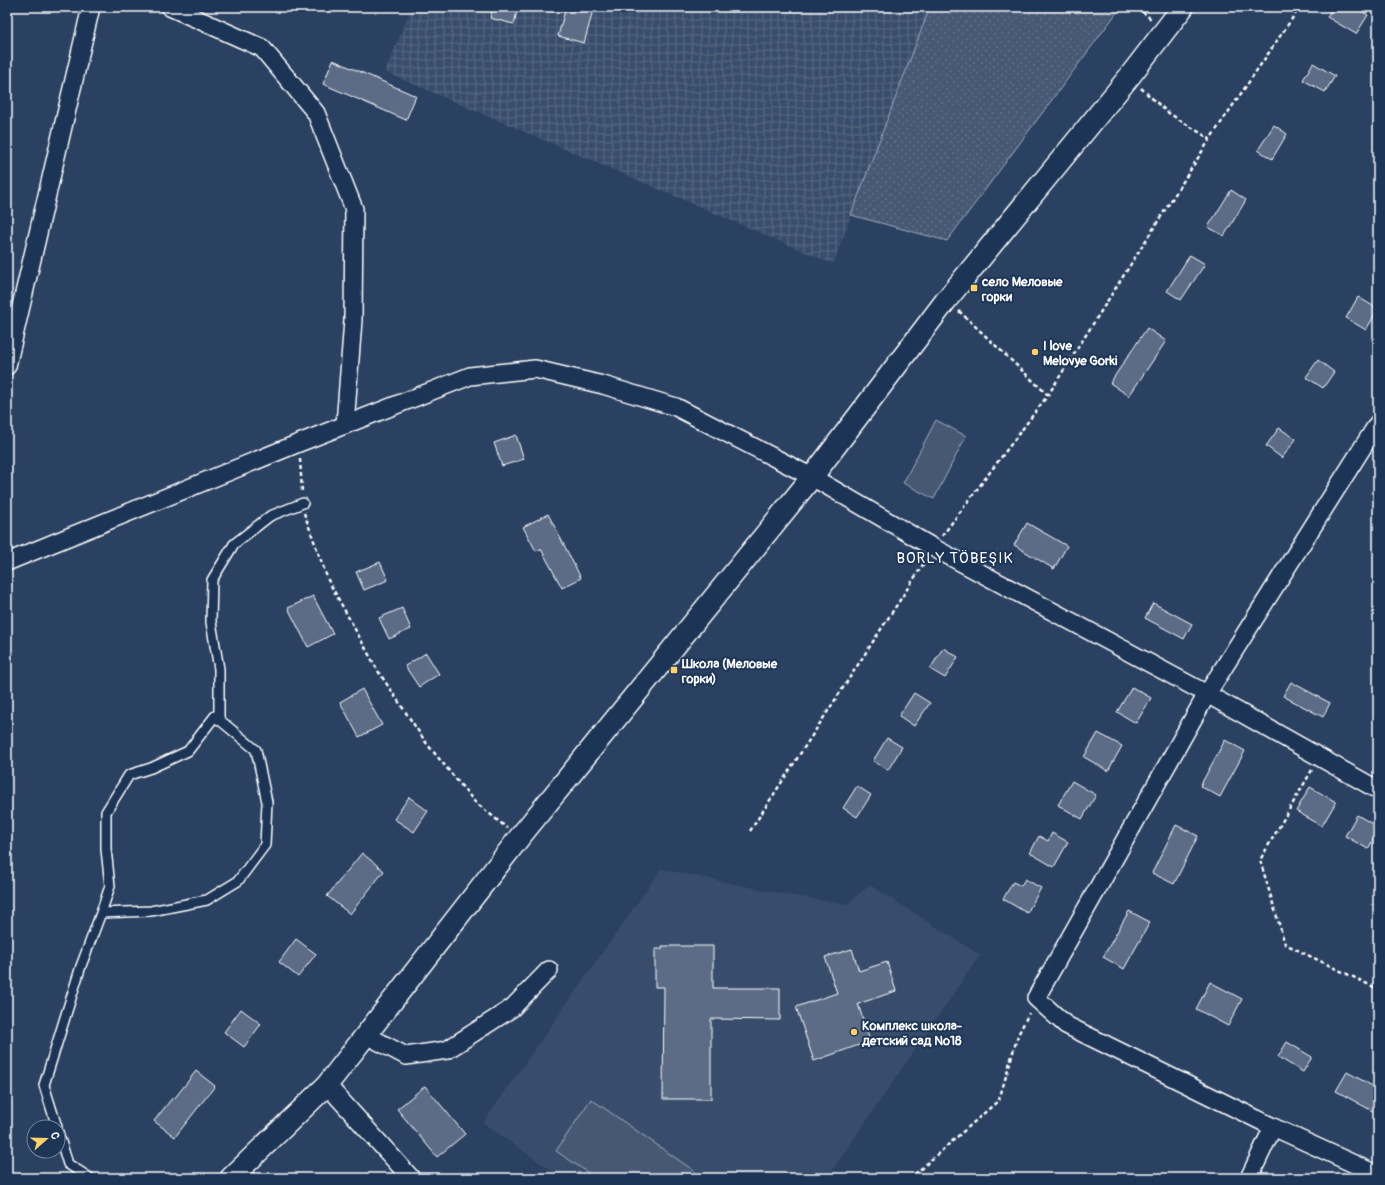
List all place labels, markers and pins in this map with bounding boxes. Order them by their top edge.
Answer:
place label: село Меловые горки [981,274,1063,305]
marker: село Меловые горки [969,283,979,293]
place label: I love Melovye Gorki [1043,338,1118,369]
marker: I love Melovye Gorki [1030,347,1040,357]
place label: Школа (Меловые горки) [681,656,778,687]
marker: Школа (Меловые горки) [669,665,679,675]
place label: Комплекс школа- детский сад №18 [861,1018,963,1049]
marker: Комплекс школа- детский сад №18 [849,1027,859,1037]

